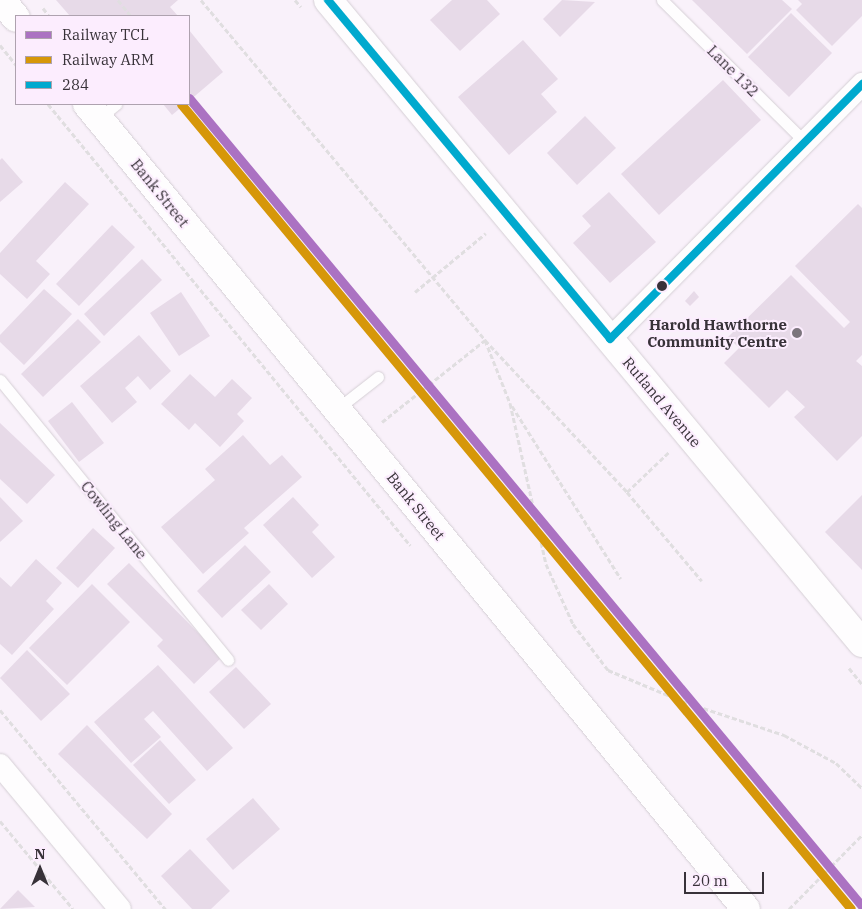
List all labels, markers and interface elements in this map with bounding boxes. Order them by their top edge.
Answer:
legend [15,15,190,105]
text: Railway TCL [62,25,149,44]
street label: Lane 132 [704,42,762,100]
text: Railway ARM [62,50,154,69]
text: 284 [62,75,89,94]
street label: Bank Street [127,155,193,231]
unlabelled marker [657,281,667,291]
place label: Harold Hawthorne Community Centre [647,315,787,350]
marker: Harold Hawthorne Community Centre [791,327,803,339]
street label: Rutland Avenue [619,353,705,451]
street label: Bank Street [383,468,449,544]
street label: Cowling Lane [77,478,151,562]
north arrow [15,844,65,894]
text: N [34,845,46,863]
scale bar [687,862,767,894]
text: 20 m [692,871,728,890]

